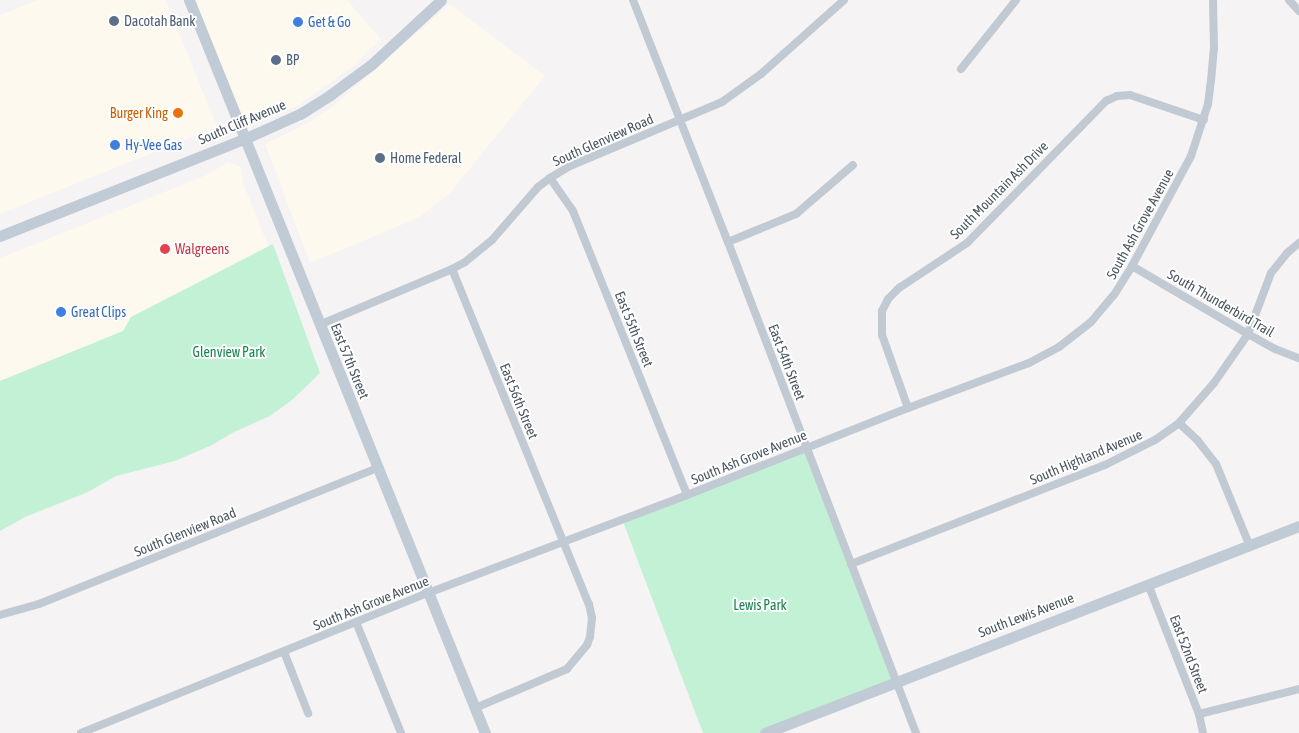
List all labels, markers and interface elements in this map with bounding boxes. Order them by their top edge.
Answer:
place label: Dacotah Bank [124,13,195,29]
place label: Get & Go [308,14,351,30]
marker: Dacotah Bank [108,15,120,27]
marker: Get & Go [292,16,304,28]
place label: BP [286,52,299,68]
marker: BP [270,54,282,66]
street label: South Cliff Avenue [196,96,288,148]
place label: Burger King [110,105,168,121]
marker: Burger King [172,107,184,119]
street label: South Glenview Road [550,110,656,170]
place label: Hy-Vee Gas [125,137,182,153]
street label: South Mountain Ash Drive [947,138,1051,242]
marker: Hy-Vee Gas [109,139,121,151]
place label: Home Federal [390,150,462,166]
marker: Home Federal [374,152,386,164]
street label: South Ash Grove Avenue [1103,166,1177,282]
place label: Walgreens [175,241,229,257]
marker: Walgreens [159,243,171,255]
street label: South Thunderbird Trail [1165,266,1277,340]
street label: East 55th Street [611,289,657,369]
place label: Great Clips [71,304,126,320]
marker: Great Clips [55,306,67,318]
street label: East 57th Street [327,321,373,401]
street label: East 54th Street [765,322,809,402]
park label: Glenview Park [193,344,265,360]
street label: East 56th Street [496,361,542,441]
street label: South Ash Grove Avenue [689,426,809,488]
street label: South Highland Avenue [1027,426,1145,488]
street label: South Glenview Road [132,504,238,560]
street label: South Ash Grove Avenue [311,572,431,634]
street label: South Lewis Avenue [976,589,1076,641]
park label: Lewis Park [733,597,787,613]
street label: East 52nd Street [1166,612,1212,696]

